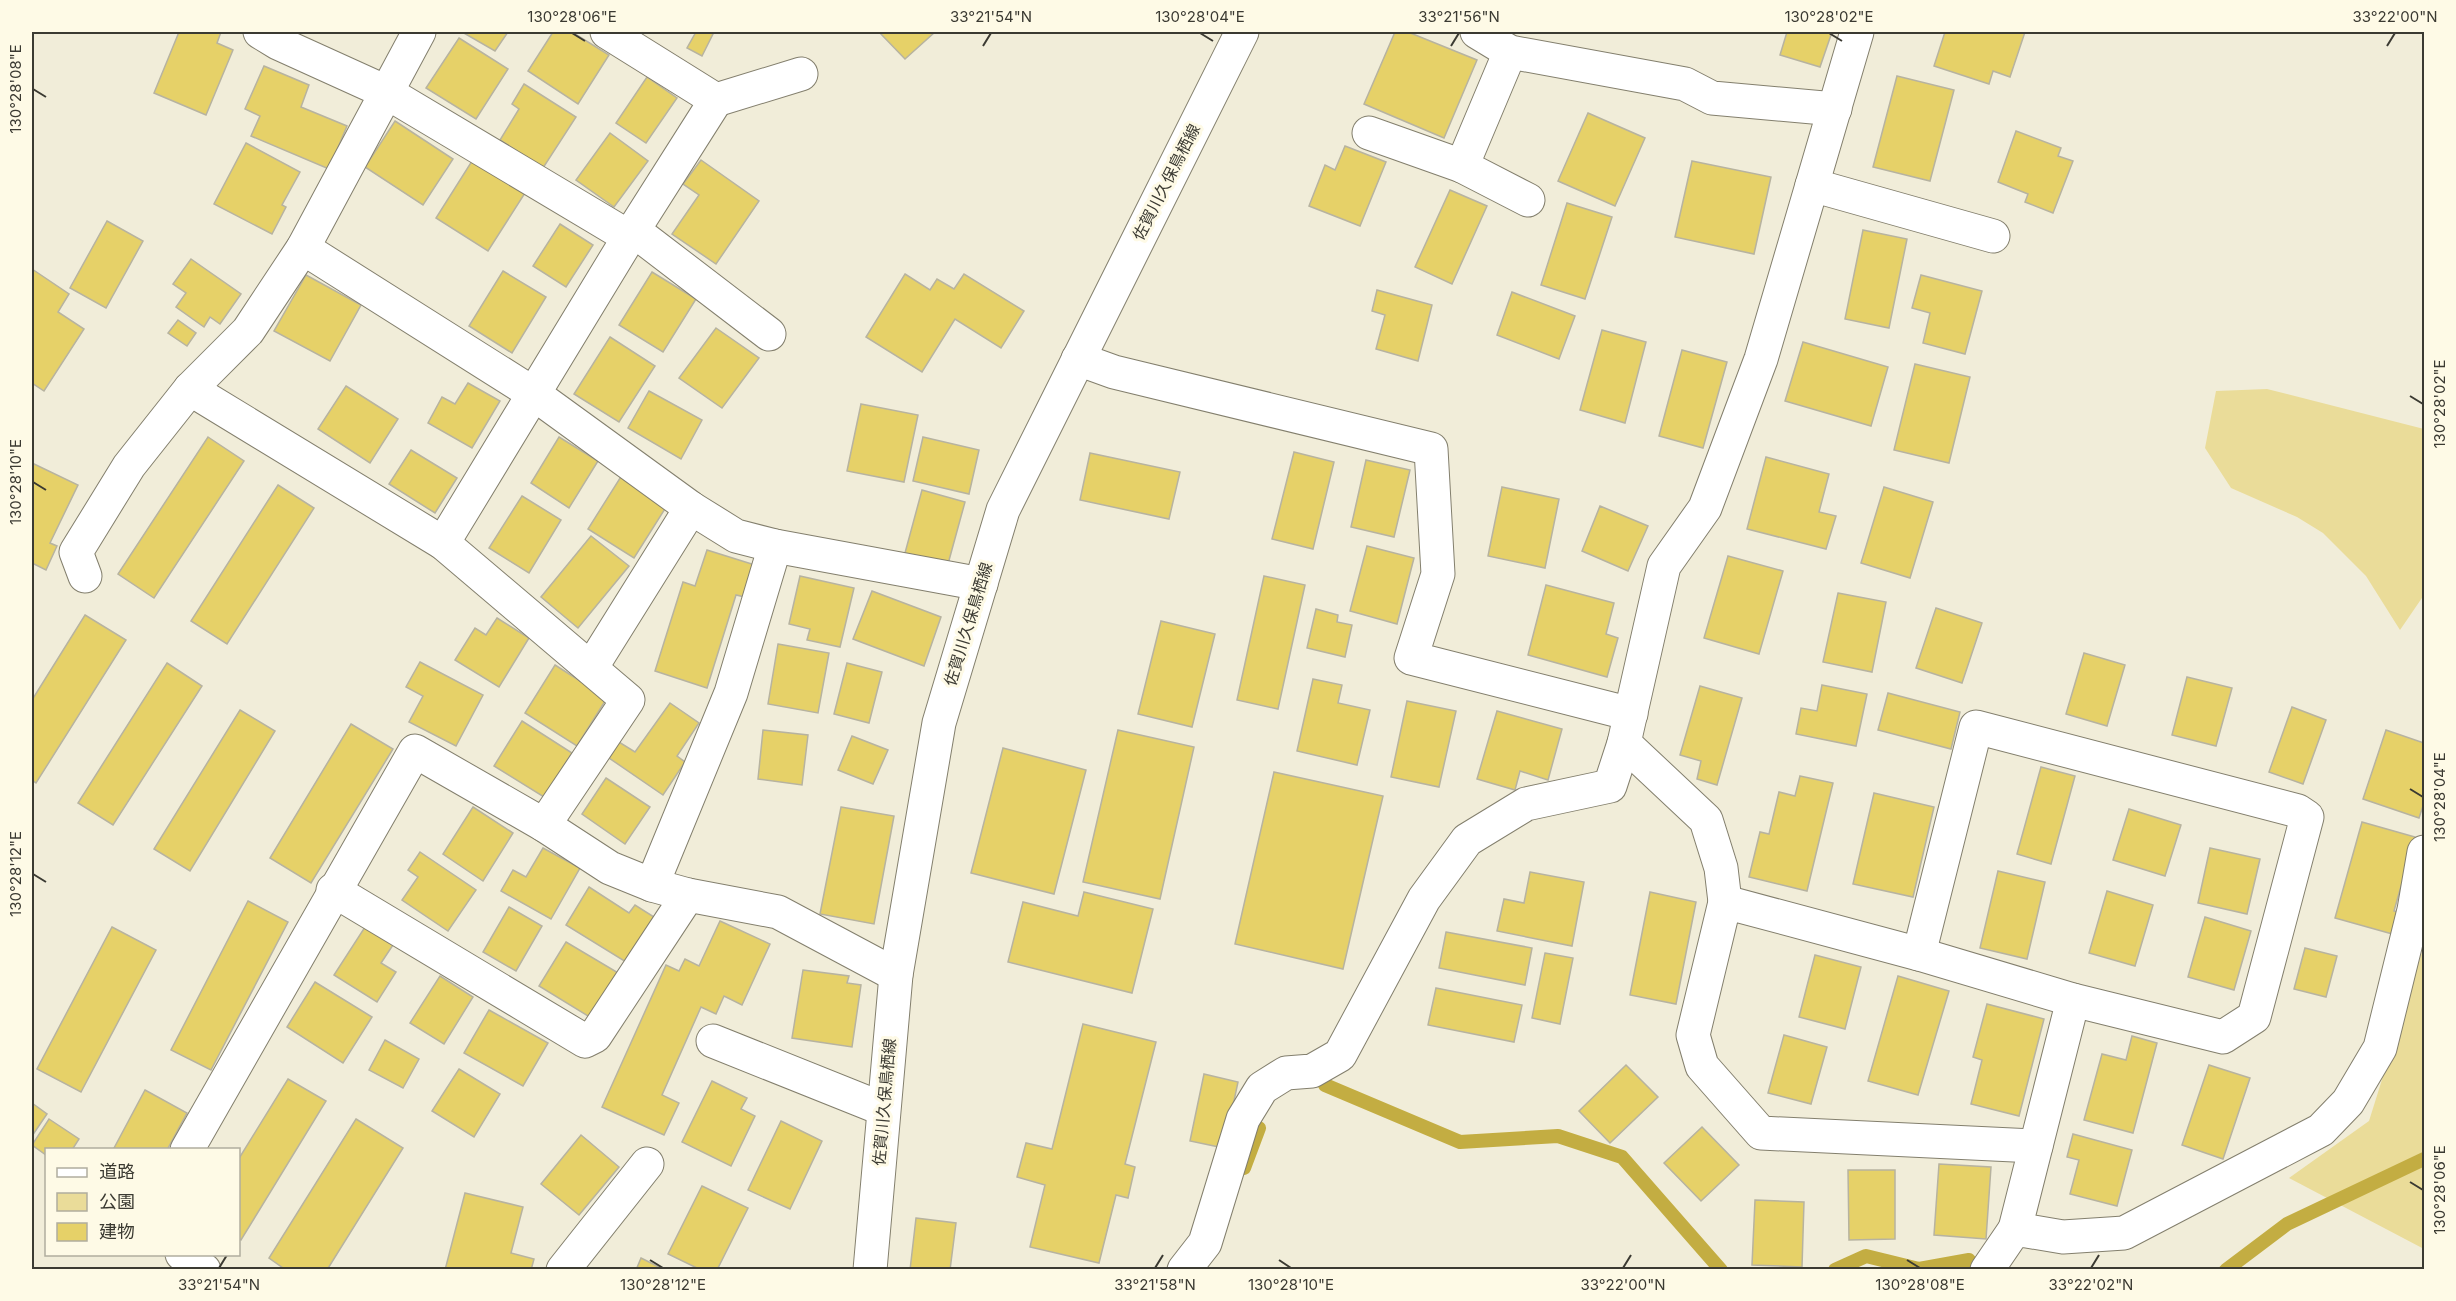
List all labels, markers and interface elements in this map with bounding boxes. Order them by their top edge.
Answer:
text: 130°28'06"E [527,7,617,26]
text: 33°21'54"N [950,7,1032,26]
text: 130°28'04"E [1155,7,1245,26]
text: 33°21'56"N [1418,7,1500,26]
text: 130°28'02"E [1784,7,1874,26]
text: 33°22'00"N [2352,7,2438,26]
text: 130°28'08"E [6,44,25,134]
street label: 佐賀川久保鳥栖線 [1128,120,1204,244]
text: 130°28'02"E [2430,359,2449,449]
text: 130°28'10"E [6,439,25,525]
street label: 佐賀川久保鳥栖線 [940,560,996,688]
text: 130°28'04"E [2430,752,2449,842]
text: 130°28'12"E [6,831,25,917]
street label: 佐賀川久保鳥栖線 [868,1037,900,1167]
text: 130°28'06"E [2430,1145,2449,1235]
legend [45,1148,240,1256]
text: 道路 [99,1161,135,1182]
text: 公園 [99,1191,135,1212]
text: 建物 [99,1221,135,1242]
text: 33°21'54"N [178,1275,260,1294]
text: 130°28'12"E [620,1275,706,1294]
text: 33°21'58"N [1114,1275,1196,1294]
text: 130°28'10"E [1248,1275,1334,1294]
text: 33°22'00"N [1580,1275,1666,1294]
text: 130°28'08"E [1875,1275,1965,1294]
text: 33°22'02"N [2049,1275,2133,1294]

